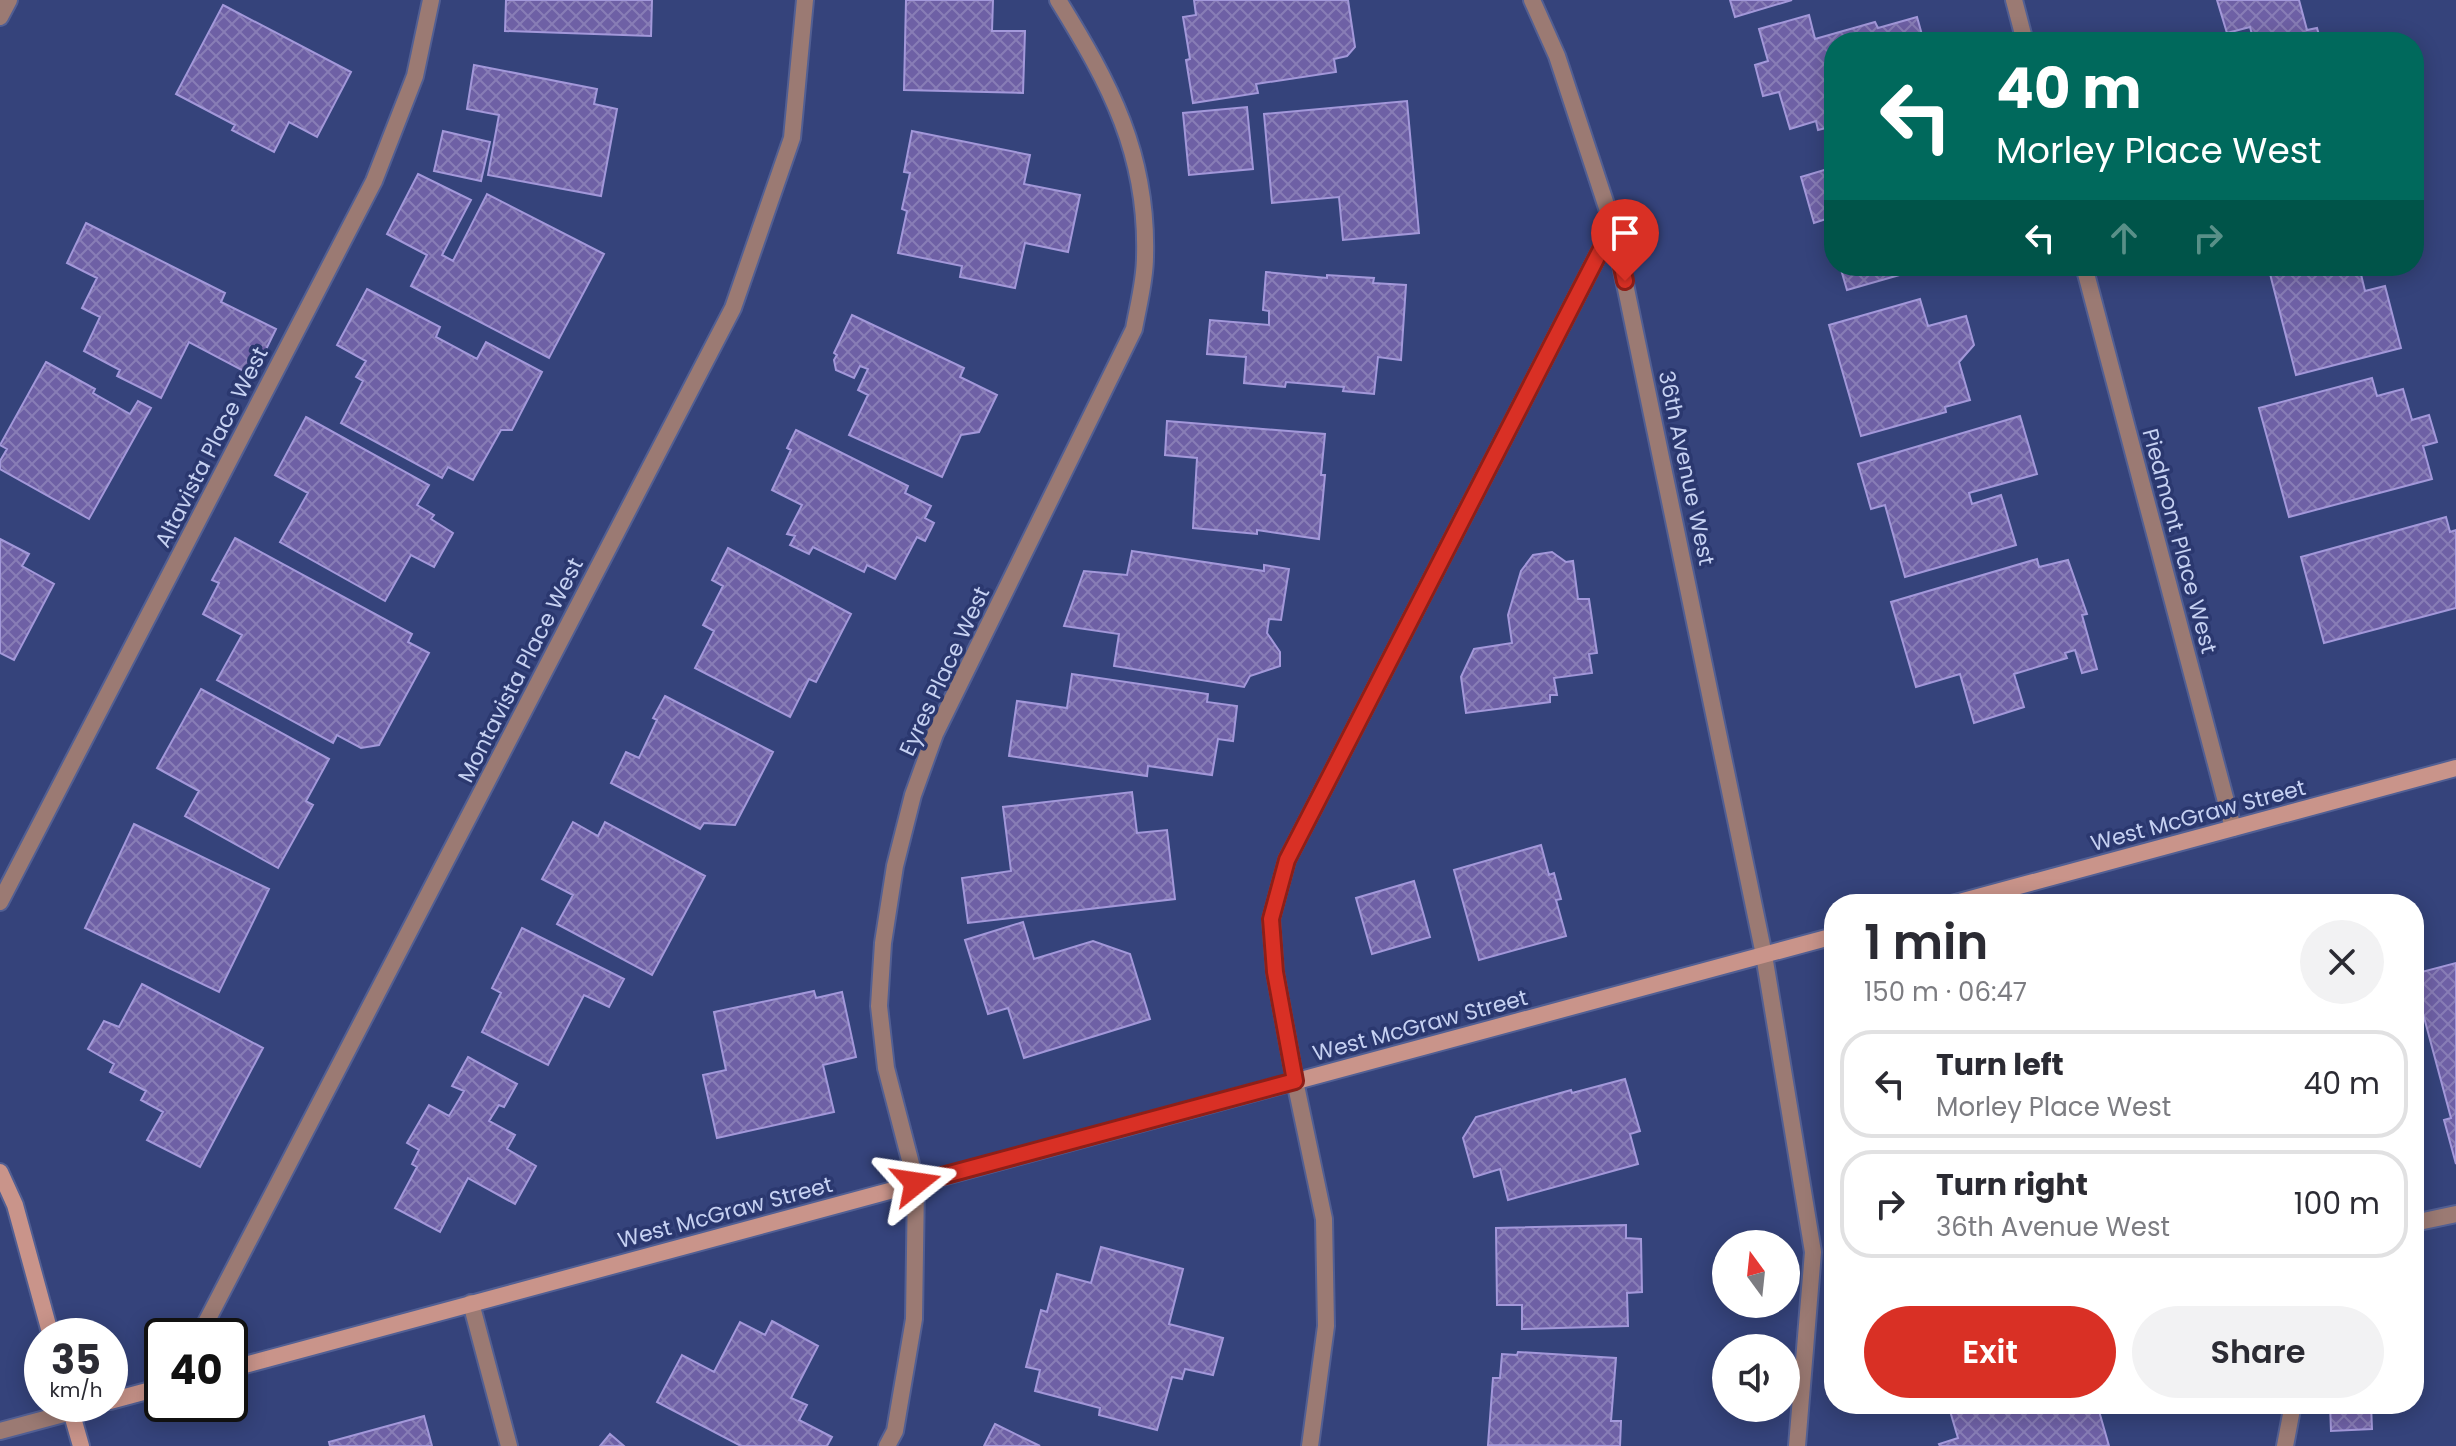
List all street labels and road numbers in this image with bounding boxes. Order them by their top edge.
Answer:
street label: Altavista Place West [147,341,276,553]
street label: 36th Avenue West [1651,368,1722,568]
street label: Piedmont Place West [2135,425,2224,657]
street label: Montavista Place West [450,552,591,788]
street label: Eyres Place West [892,582,997,761]
street label: West McGraw Street [2087,772,2309,859]
street label: West McGraw Street [1309,982,1531,1069]
street label: West McGraw Street [614,1169,836,1256]

